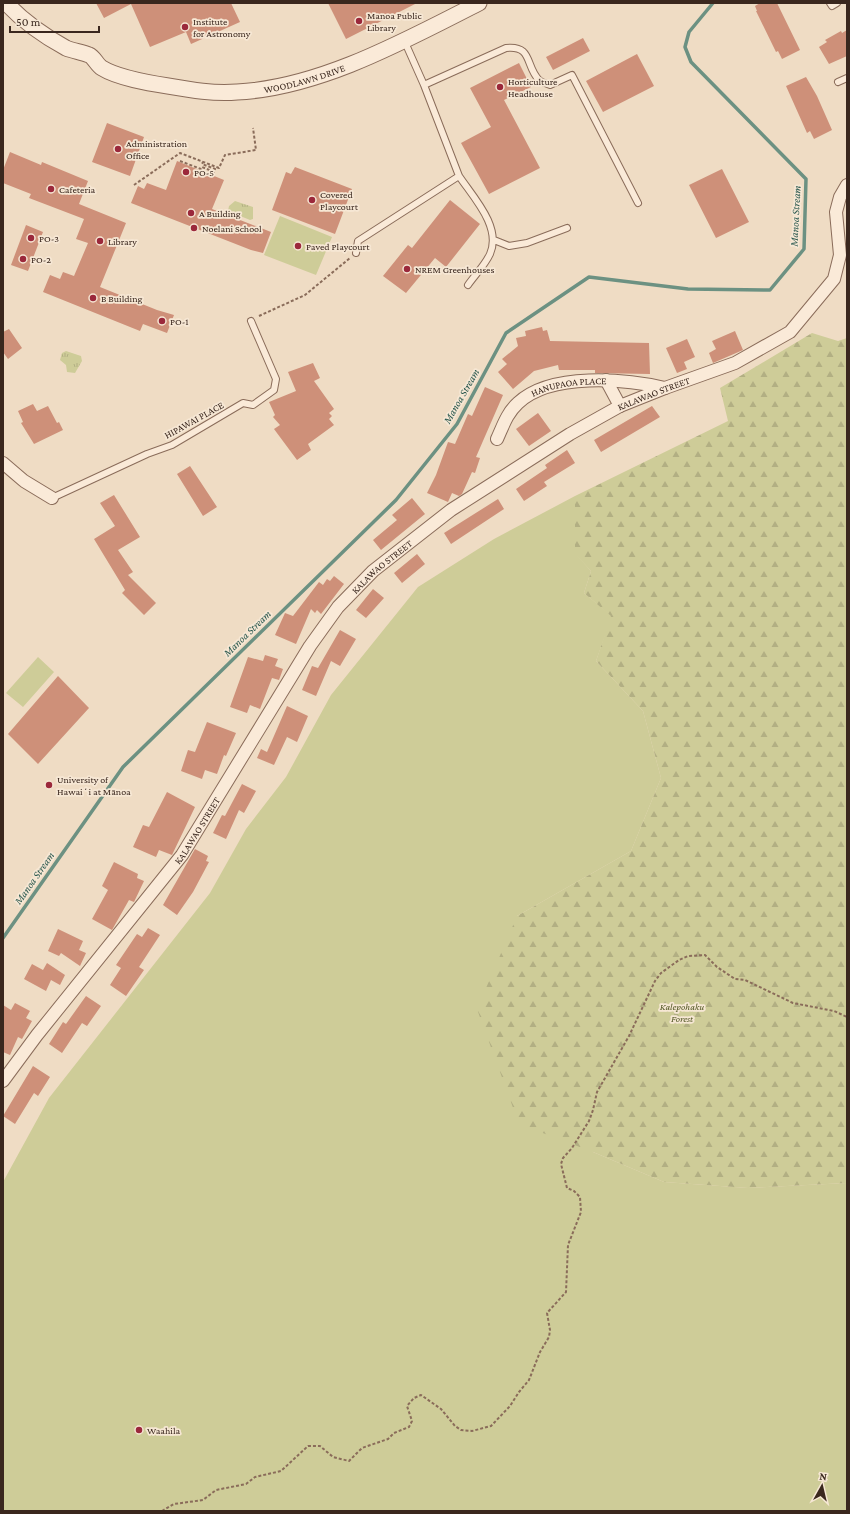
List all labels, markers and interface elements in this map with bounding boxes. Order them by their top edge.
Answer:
scale bar [10,8,99,34]
place label: Manoa Public Library [367,10,422,33]
text: 50 m [16,15,41,29]
place label: Institute for Astronomy [193,16,251,39]
marker: Manoa Public Library [354,16,364,26]
marker: Institute for Astronomy [180,22,190,32]
street label: WOODLAWN DRIVE [263,61,347,95]
place label: Horticulture Headhouse [508,76,558,99]
marker: Horticulture Headhouse [495,82,505,92]
place label: Administration Office [126,138,188,161]
marker: Administration Office [113,144,123,154]
marker: PO-5 [181,167,191,177]
place label: PO-5 [194,167,214,178]
marker: Cafeteria [46,184,56,194]
place label: Cafeteria [59,184,96,195]
water label: Manoa Stream [787,185,803,248]
place label: Covered Playcourt [320,189,359,212]
marker: Covered Playcourt [307,195,317,205]
marker: A Building [186,208,196,218]
place label: A Building [199,208,241,219]
marker: Noelani School [189,223,199,233]
place label: Noelani School [202,223,262,234]
marker: PO-3 [26,233,36,243]
place label: PO-3 [39,233,59,244]
marker: Library [95,236,105,246]
place label: Library [108,236,137,247]
marker: Paved Playcourt [293,241,303,251]
place label: Paved Playcourt [306,241,370,252]
marker: PO-2 [18,254,28,264]
place label: PO-2 [31,254,51,265]
marker: NREM Greenhouses [402,264,412,274]
place label: NREM Greenhouses [415,264,495,275]
marker: B Building [88,293,98,303]
place label: B Building [101,293,143,304]
marker: PO-1 [157,316,167,326]
place label: PO-1 [170,316,189,327]
water label: Manoa Stream [440,366,481,426]
street label: KALAWAO STREET [616,374,692,412]
street label: HANUPAOA PLACE [529,375,607,398]
street label: HIPAWAI PLACE [162,399,226,441]
street label: KALAWAO STREET [349,537,414,596]
water label: Manoa Stream [220,607,273,659]
place label: University of Hawaiʻi at Mānoa [57,774,131,797]
marker: University of Hawaiʻi at Mānoa [44,780,54,790]
street label: KALAWAO STREET [172,795,222,866]
water label: Manoa Stream [11,849,56,907]
park label: Kalepohaku Forest [660,1001,704,1024]
marker: Waahila [134,1425,144,1435]
place label: Waahila [147,1425,181,1436]
north arrow [802,1466,842,1506]
text: N [819,1470,828,1483]

